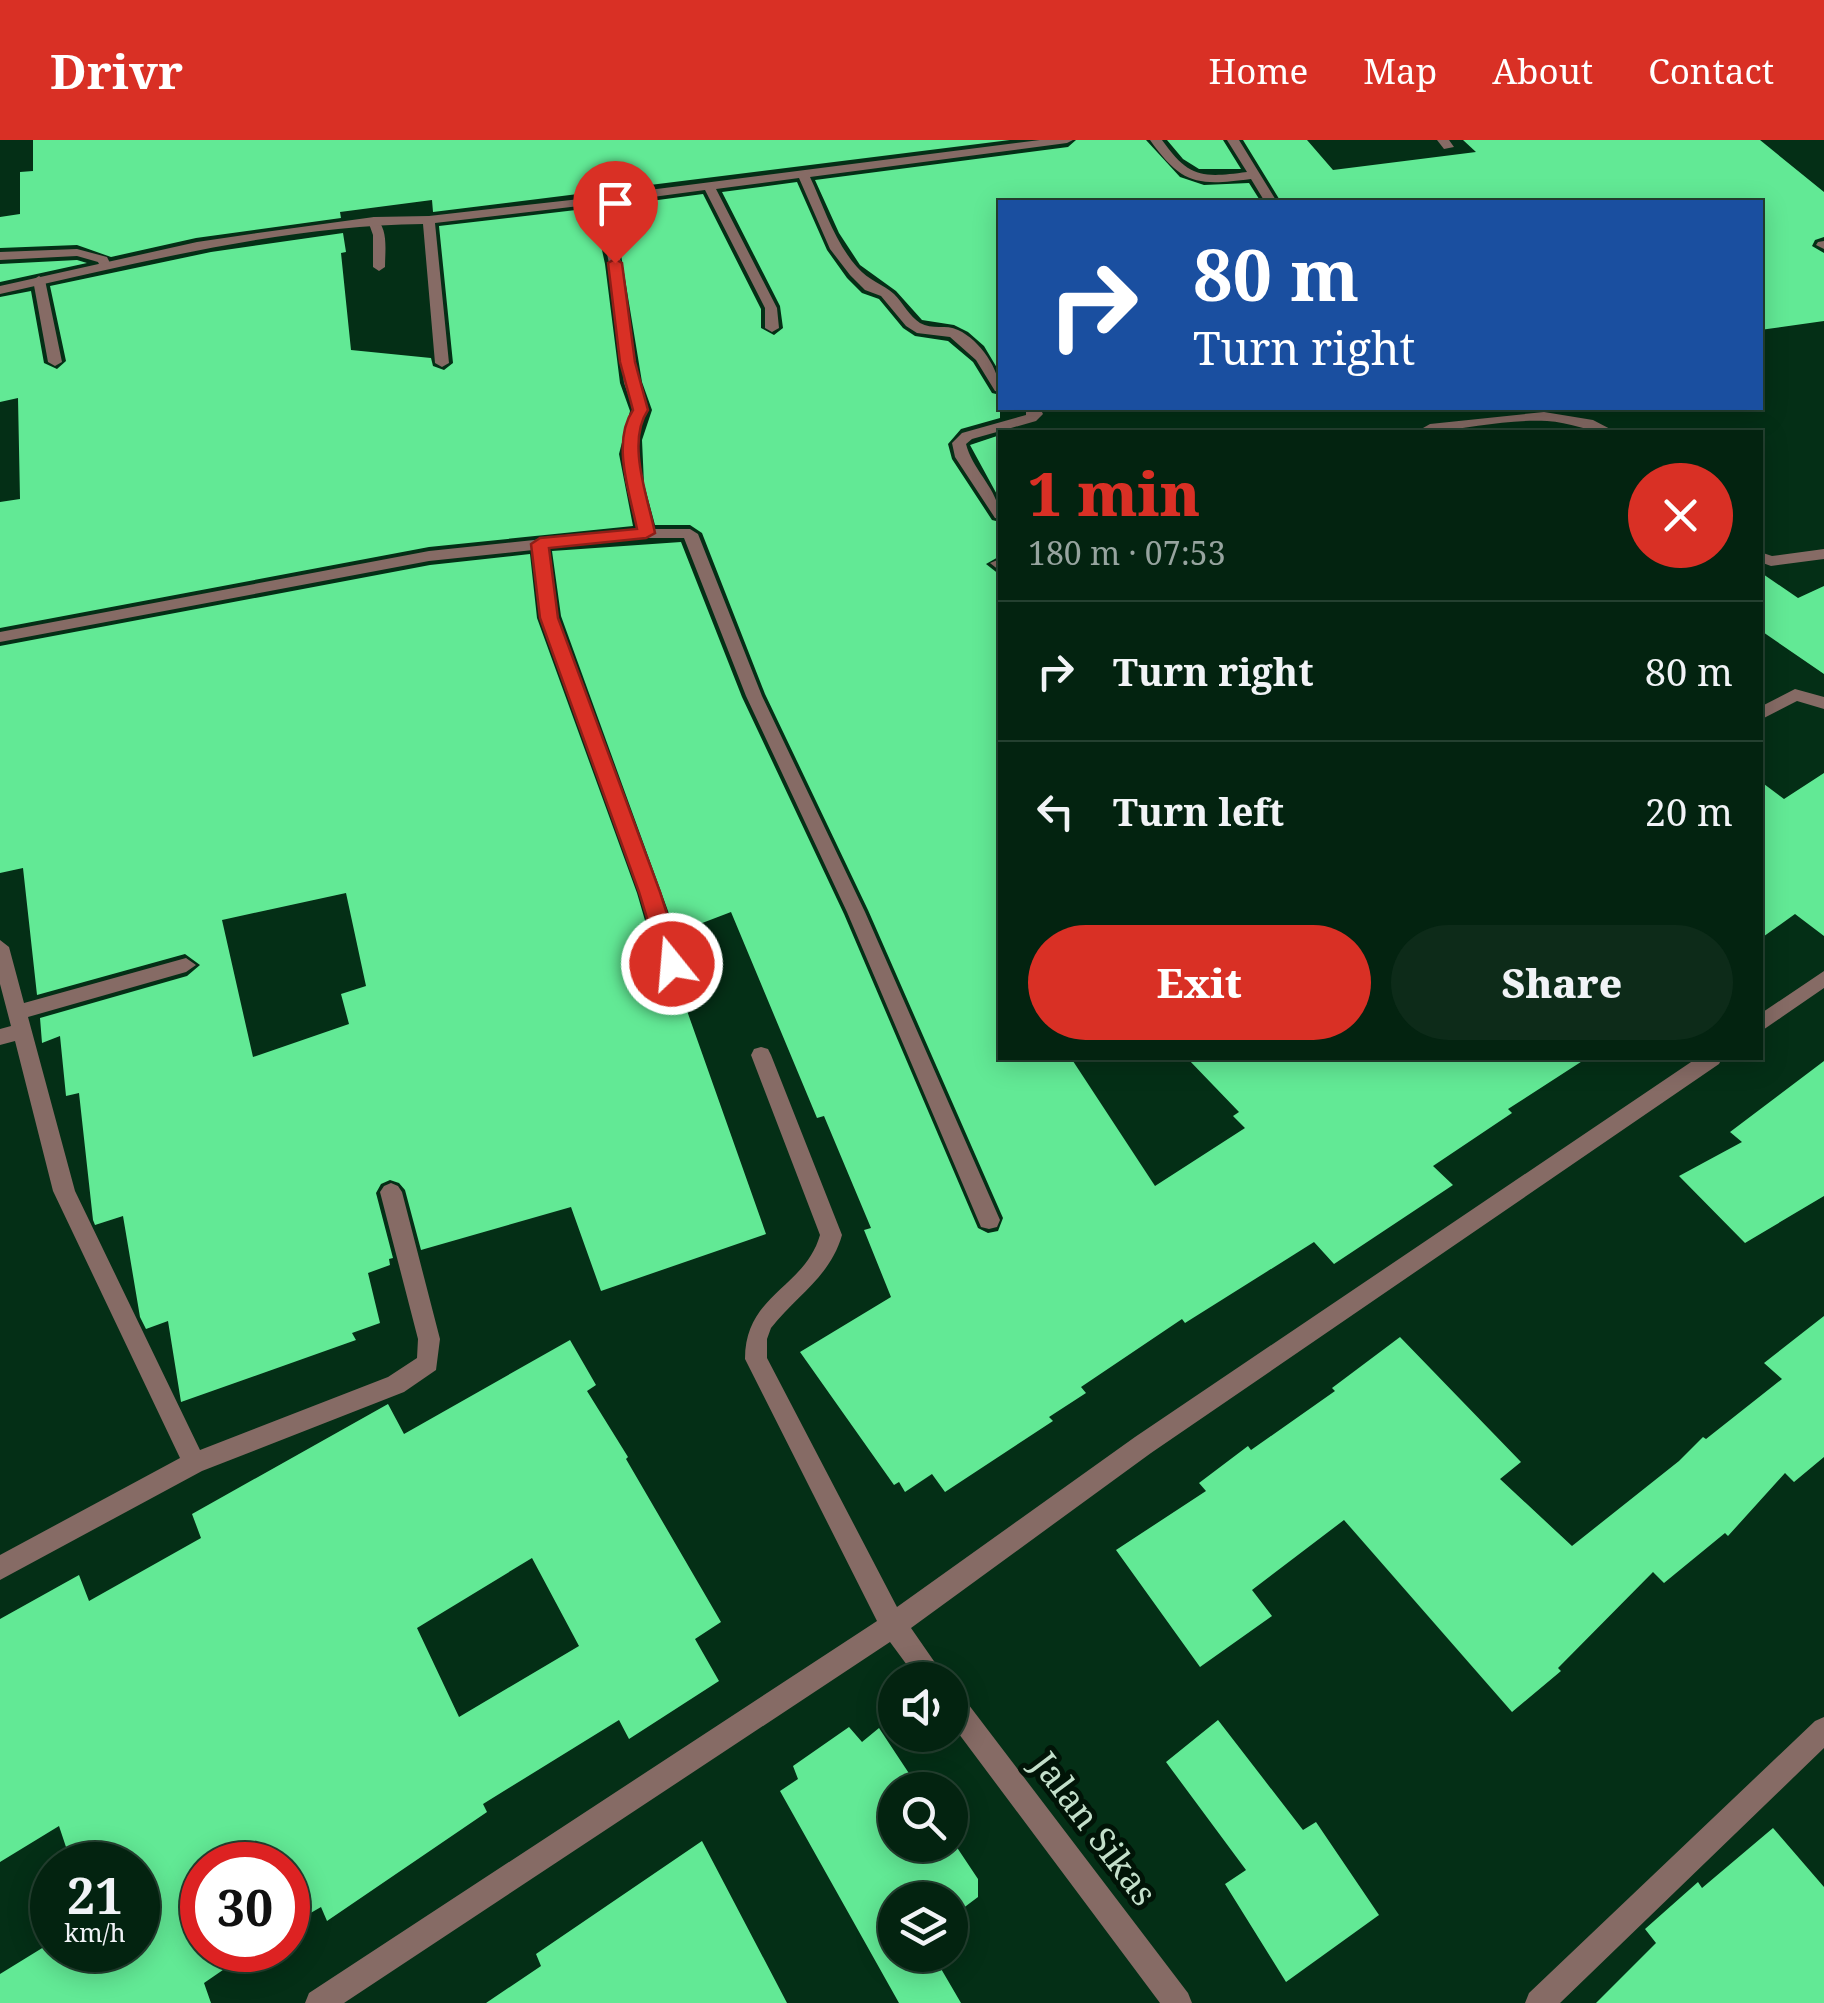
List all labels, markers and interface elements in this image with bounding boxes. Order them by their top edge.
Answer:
text: Drivr [50,38,183,103]
text: Home [1208,47,1308,94]
text: Map [1363,47,1437,94]
text: About [1492,47,1593,94]
text: Contact [1648,47,1774,94]
pin [573,161,658,264]
icon: arrive [588,176,643,231]
text: 80 m [1193,226,1359,322]
icon: right [1028,240,1158,370]
text: Turn right [1193,317,1415,378]
text: 1 min [1028,452,1200,534]
button: close [1628,463,1733,568]
text: 180 m · 07:53 [1028,531,1226,574]
icon: right [1028,644,1083,699]
text: Turn right [1113,645,1314,697]
text: 80 m [1645,645,1733,697]
icon: left [1028,784,1083,839]
text: Turn left [1113,785,1284,837]
text: 20 m [1645,785,1733,837]
position arrow [620,912,724,1016]
button: Exit [1028,925,1371,1040]
button: Share [1391,925,1733,1040]
map controls [878,1662,968,1972]
button: sound [878,1662,968,1752]
street label: Jalan Sikas [1021,1741,1168,1914]
button: search [878,1772,968,1862]
speed limit sign: 30 [180,1842,310,1972]
text: 21 [67,1861,123,1929]
button: layers [878,1882,968,1972]
text: km/h [64,1915,126,1949]

